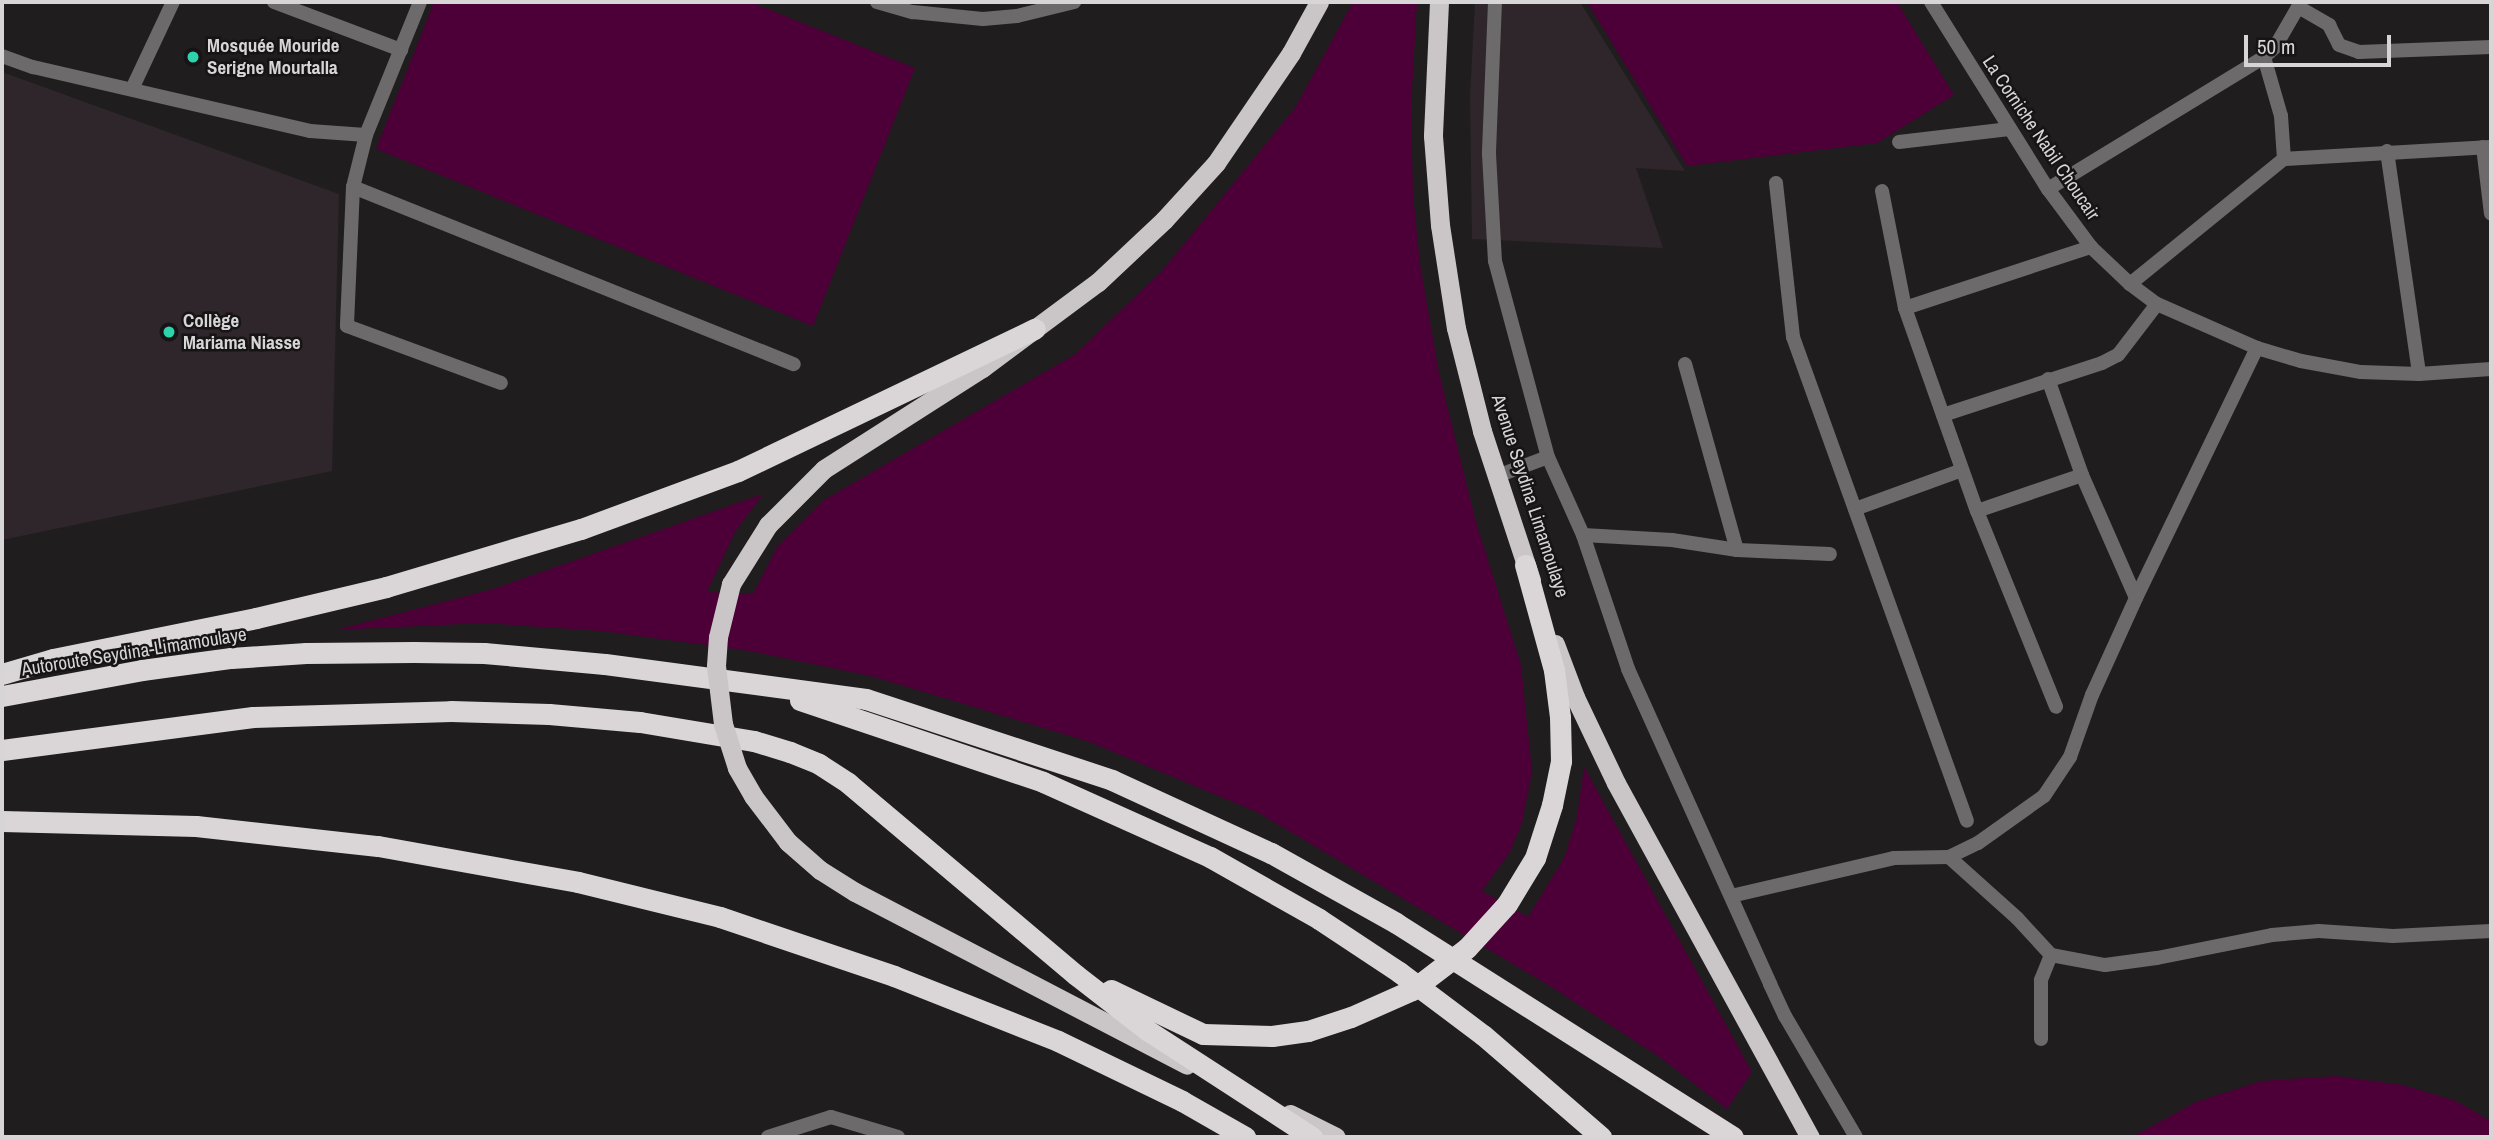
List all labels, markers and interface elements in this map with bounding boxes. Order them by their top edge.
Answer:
scale bar [2248,21,2395,65]
text: 50 m [2257,32,2295,61]
place label: Mosquée Mouride Serigne Mourtalla [207,35,339,79]
marker: Mosquée Mouride Serigne Mourtalla [185,49,201,65]
street label: La Corniche Nabil Choucair [1978,52,2104,224]
place label: Collège Mariama Niasse [183,310,301,354]
marker: Collège Mariama Niasse [161,324,177,340]
street label: Avenue Seydina Limamoulaye [1486,392,1574,600]
street label: Autoroute Seydina-Limamoulaye [20,623,248,681]

